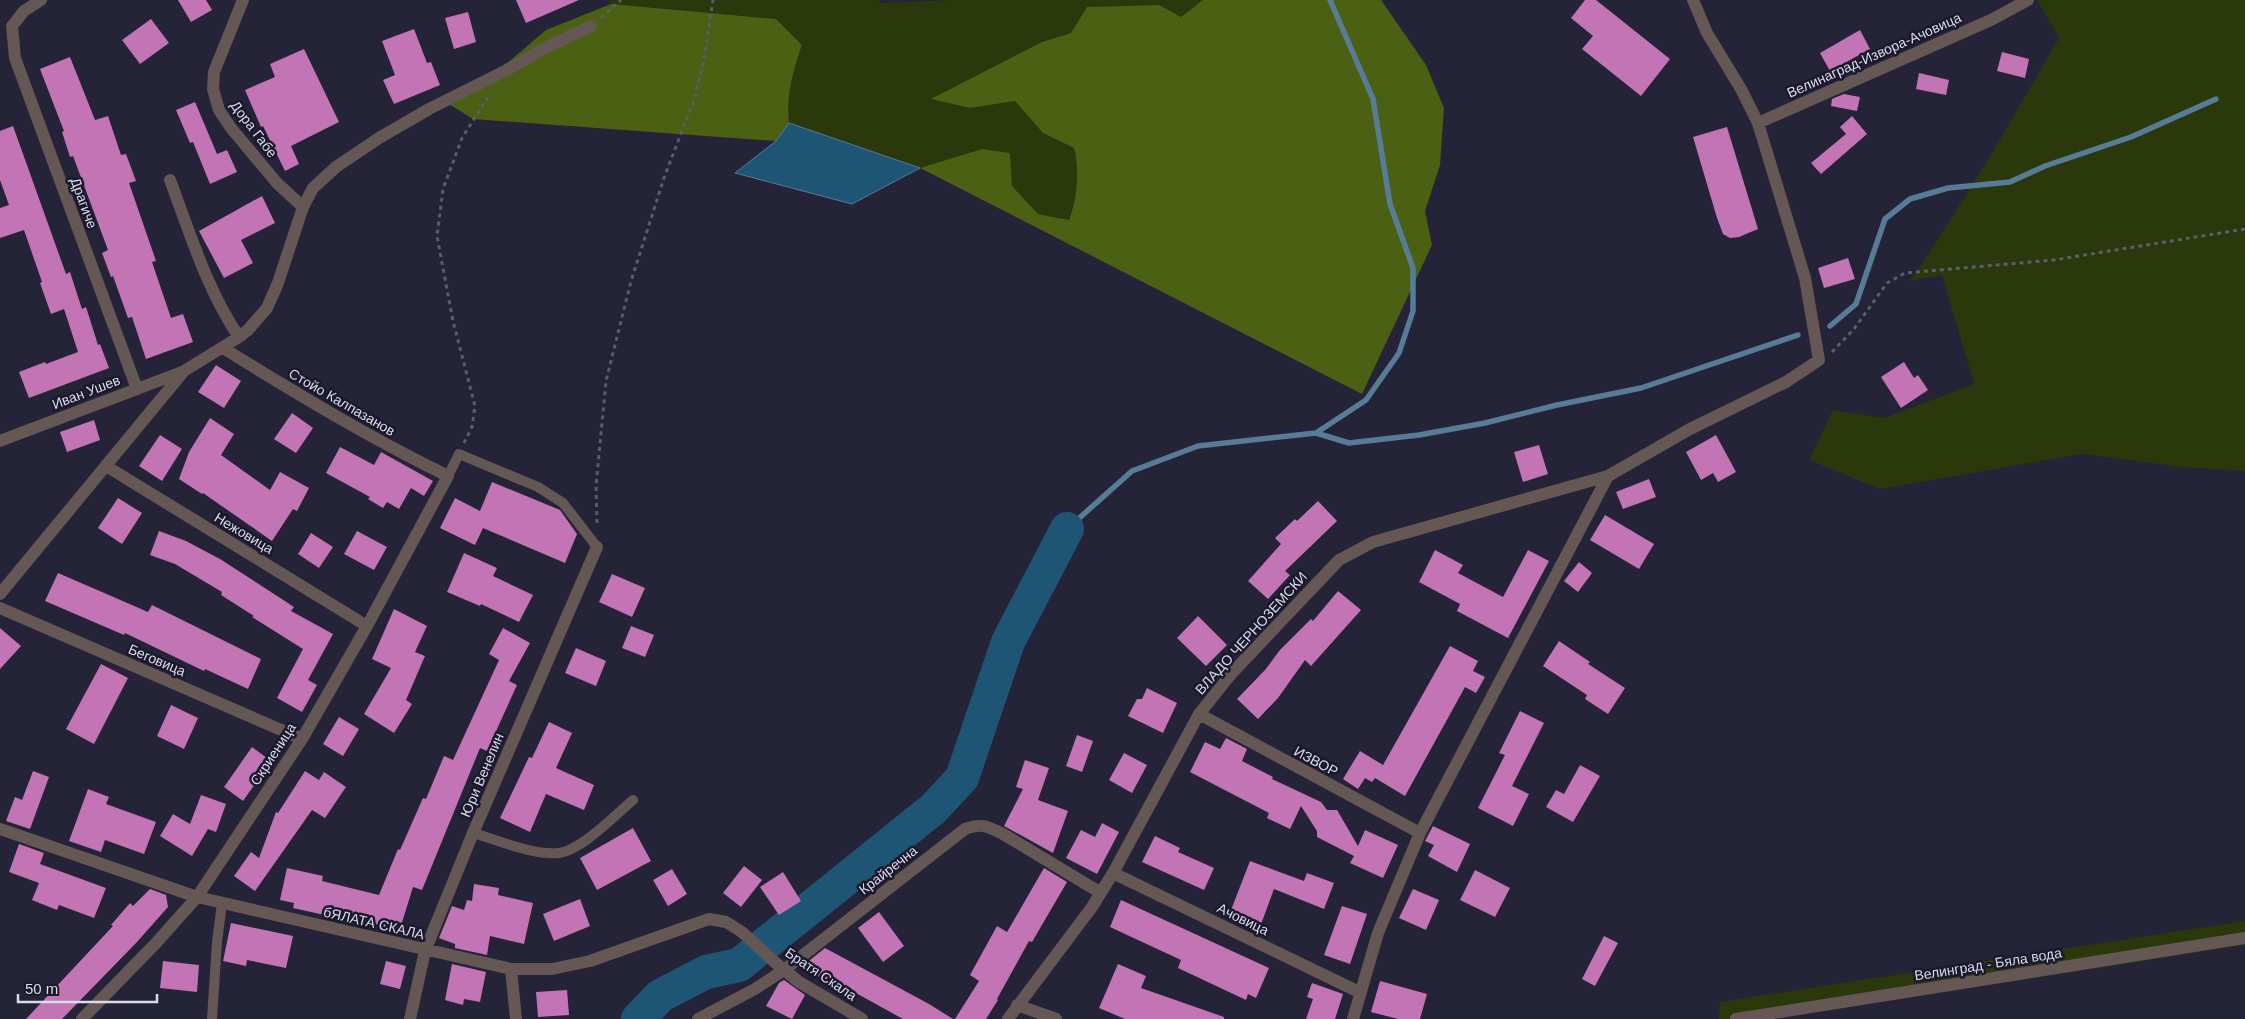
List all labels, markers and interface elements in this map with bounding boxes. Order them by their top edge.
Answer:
street label: Велинаград-Извора-Ачовица [1784,9,1964,101]
street label: Дора Габе [227,97,281,161]
street label: Драгиче [67,175,101,231]
street label: Стойо Калпазанов [286,365,398,439]
street label: Иван Ушев [50,372,122,412]
street label: Нежовица [212,509,277,557]
street label: ВЛАДО ЧЕРНОЗЕМСКИ [1192,568,1310,698]
street label: Беговица [126,641,188,679]
street label: Скриеница [247,720,299,788]
street label: Юри Венелин [457,731,507,819]
street label: ИЗВОР [1291,743,1341,779]
street label: Крайречна [856,842,920,898]
street label: Ачовица [1215,900,1272,938]
street label: бЯЛАТА СКАЛА [322,904,427,943]
street label: Братя Скала [782,944,860,1004]
street label: Велинград - Бяла вода [1913,944,2063,984]
scale bar [18,972,156,1004]
text: 50 m [25,980,58,997]

